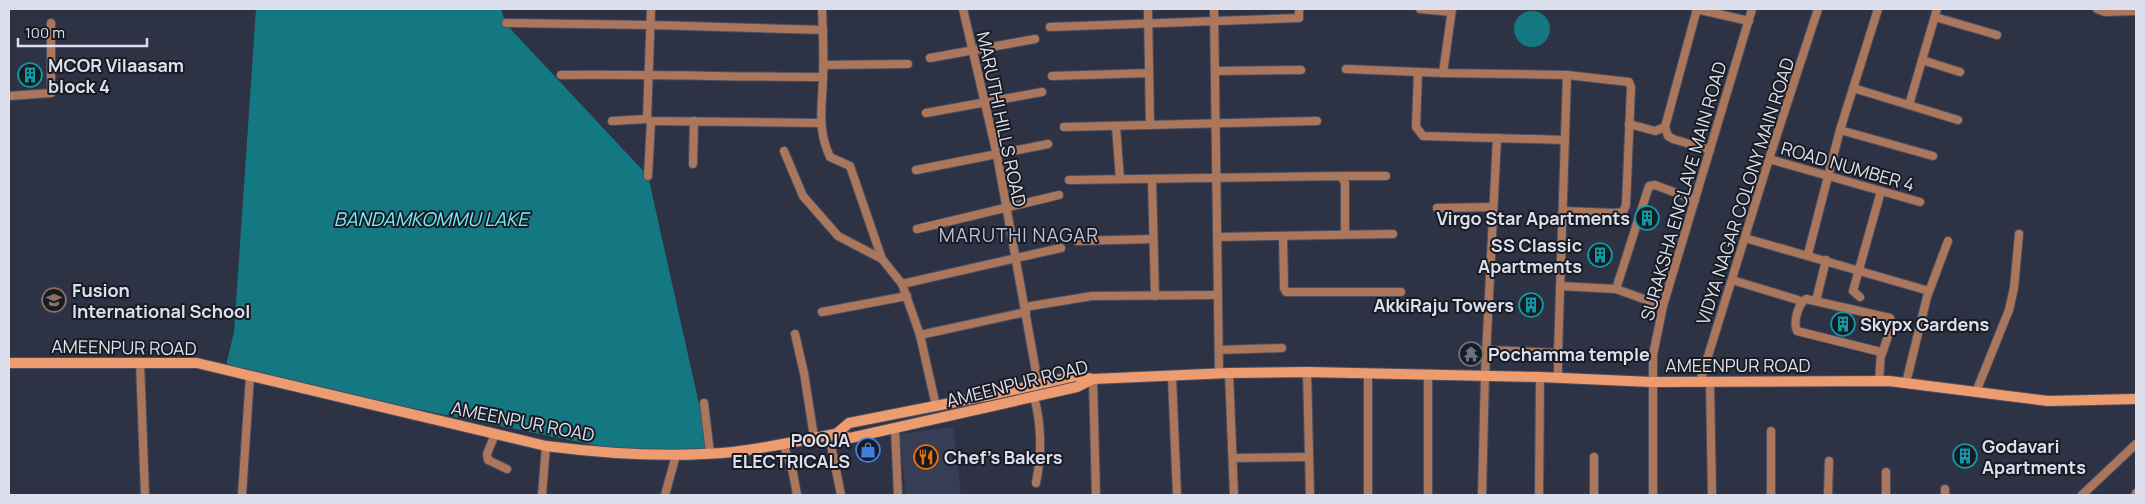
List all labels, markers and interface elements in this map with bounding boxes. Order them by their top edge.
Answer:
scale bar [18,15,146,47]
text: 100 m [25,22,65,43]
street label: MARUTHI HILLS ROAD [972,29,1032,209]
place label: MCOR Vilaasam block 4 [48,53,184,98]
street label: VIDYA NAGAR COLONY MAIN ROAD [1690,54,1800,328]
street label: SURAKSHA ENCLAVE MAIN ROAD [1634,59,1732,323]
building icon: MCOR Vilaasam block 4 [17,62,43,88]
street label: ROAD NUMBER 4 [1778,135,1918,197]
building icon: Virgo Star Apartments [1634,205,1660,231]
water label: BANDAMKOMMU LAKE [334,206,531,232]
place label: Virgo Star Apartments [1436,206,1630,230]
district label: MARUTHI NAGAR [939,222,1099,248]
place label: SS Classic Apartments [1478,233,1582,278]
building icon: SS Classic Apartments [1587,242,1613,268]
place label: Fusion International School [72,278,250,323]
school or university icon: Fusion International School [41,287,67,313]
building icon: AkkiRaju Towers [1518,292,1544,318]
place label: AkkiRaju Towers [1373,293,1514,317]
building icon: Skypx Gardens [1830,311,1856,337]
place label: Skypx Gardens [1860,312,1989,336]
street label: AMEENPUR ROAD [51,334,197,360]
temple icon: Pochamma temple [1458,341,1484,367]
place label: Pochamma temple [1488,342,1650,366]
street label: AMEENPUR ROAD [1665,353,1811,377]
street label: AMEENPUR ROAD [944,354,1090,412]
street label: AMEENPUR ROAD [449,395,597,447]
place label: POOJA ELECTRICALS [732,428,850,473]
place label: Godavari Apartments [1982,434,2086,479]
shop icon: POOJA ELECTRICALS [855,437,881,463]
building icon: Godavari Apartments [1952,443,1978,469]
restaurant icon: Chef's Bakers [913,444,939,470]
place label: Chef's Bakers [944,445,1063,469]

